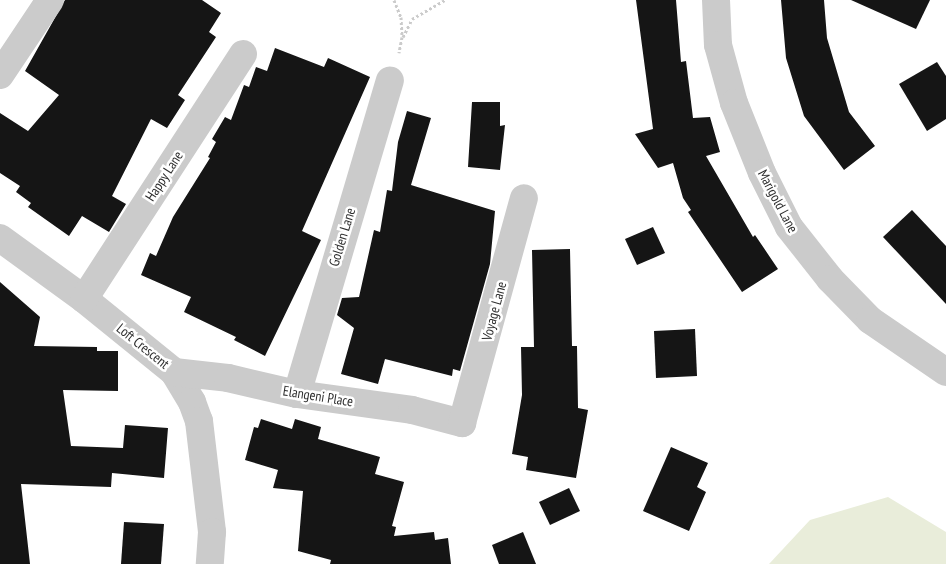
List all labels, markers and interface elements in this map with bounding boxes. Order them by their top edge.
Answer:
street label: Happy Lane [142,148,186,204]
street label: Marigold Lane [754,167,802,235]
street label: Golden Lane [325,206,359,268]
street label: Voyage Lane [478,280,510,342]
street label: Loft Crescent [113,320,173,372]
street label: Elangeni Place [282,382,354,410]

